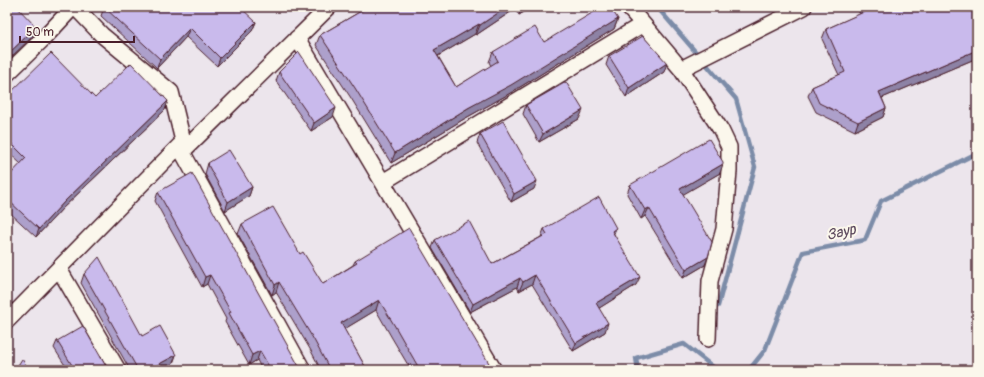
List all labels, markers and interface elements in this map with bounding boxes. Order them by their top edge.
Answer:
scale bar [20,18,134,44]
text: 50 m [26,25,54,40]
water label: Заур [825,220,858,245]

